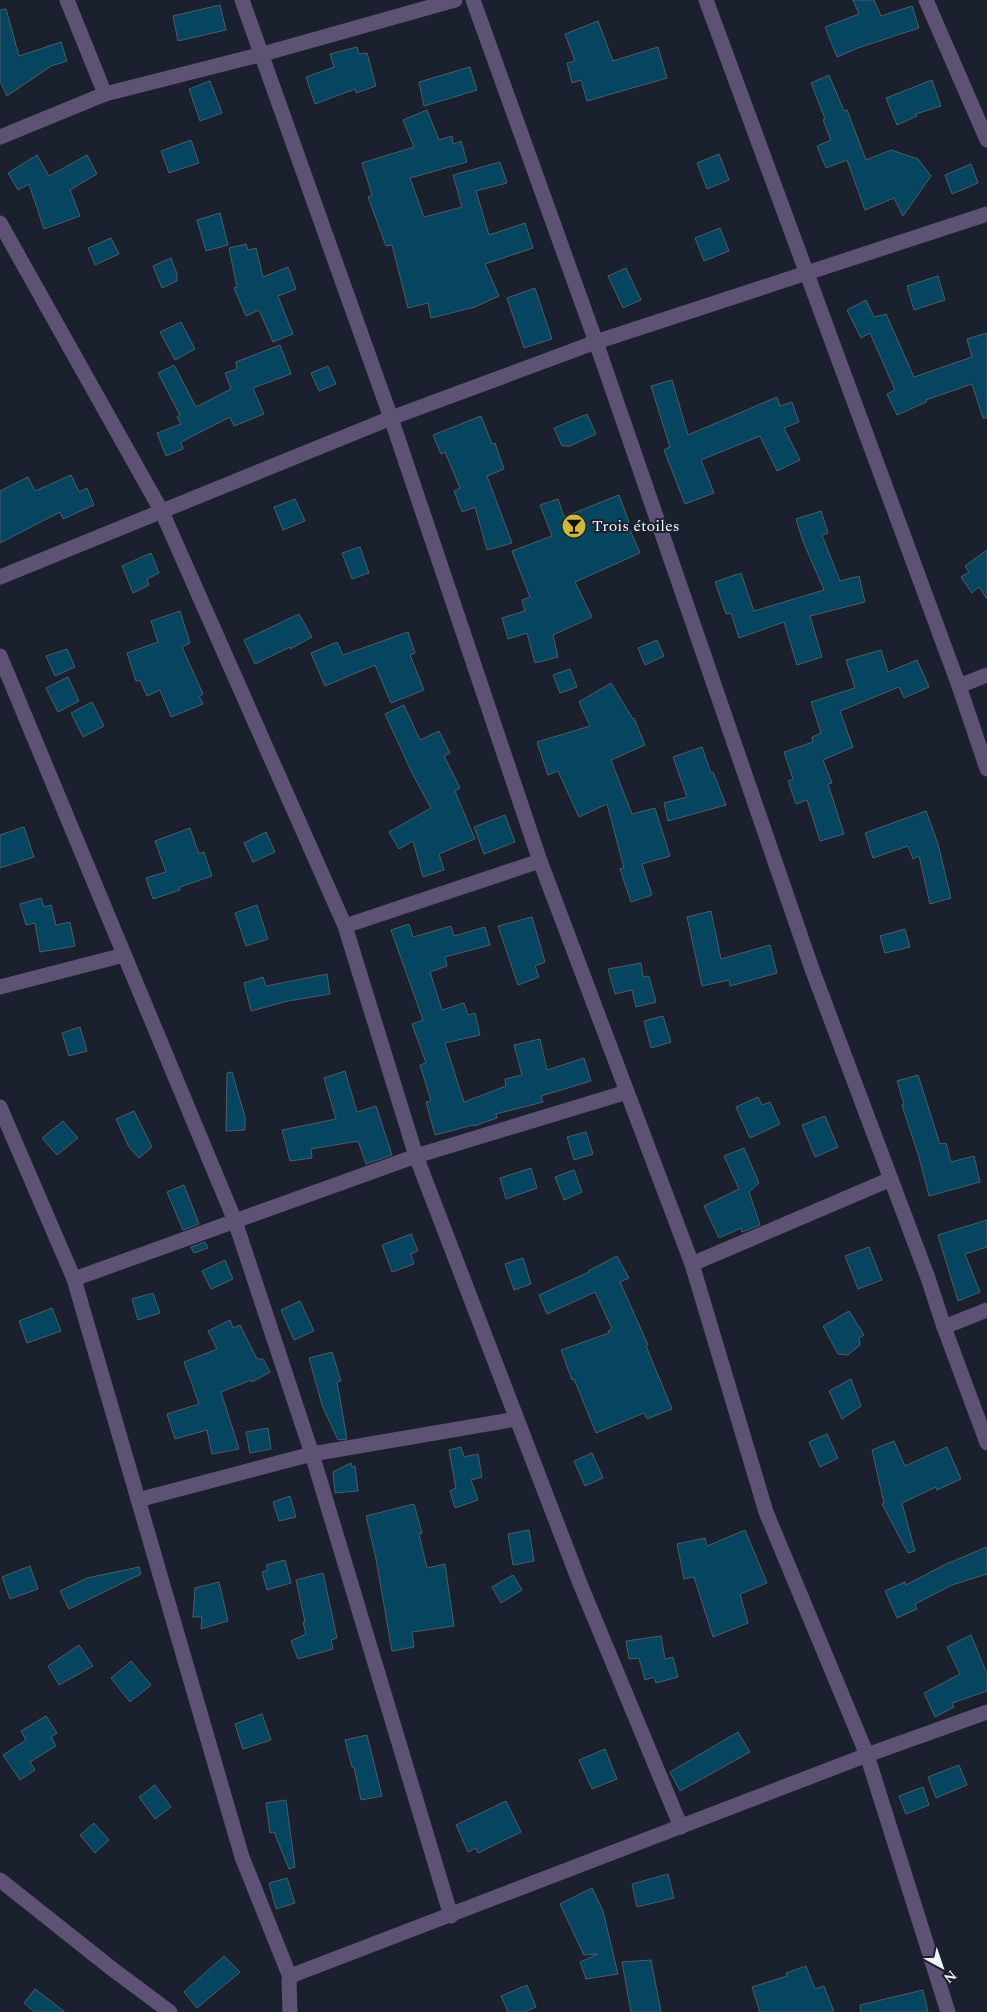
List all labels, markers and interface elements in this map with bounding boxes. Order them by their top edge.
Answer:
bar icon: Trois étoiles [561,513,587,539]
place label: Trois étoiles [592,514,680,538]
north arrow [917,1942,967,1992]
text: N [939,1965,961,1988]

